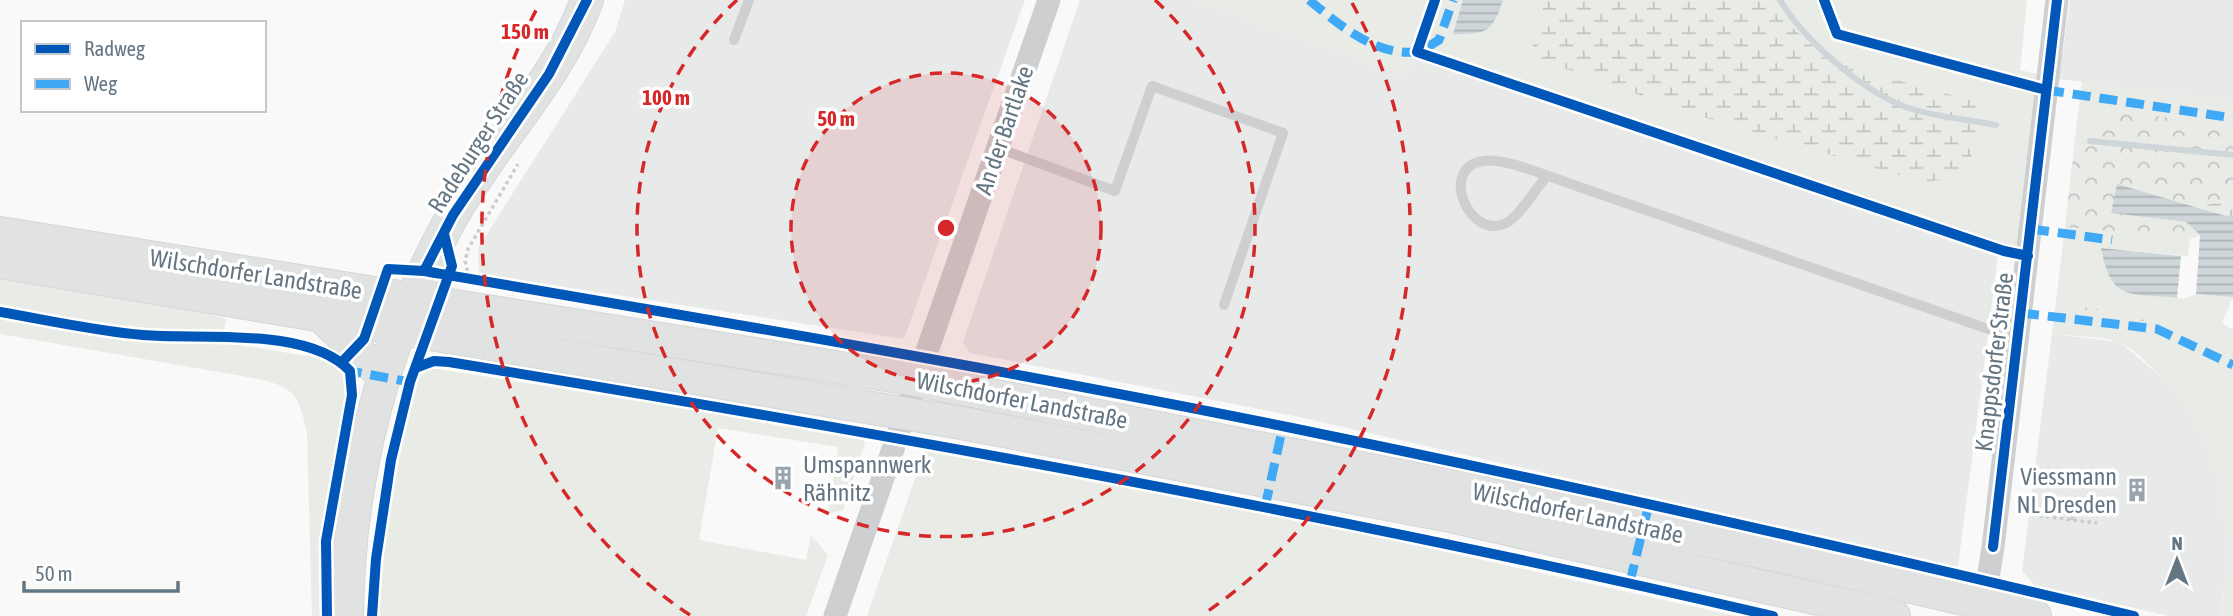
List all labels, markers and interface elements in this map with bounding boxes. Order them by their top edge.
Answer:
text: 150 m [501,19,549,43]
legend [21,21,266,112]
text: Radweg [84,36,145,60]
street label: An der Bartlake [969,62,1039,198]
street label: Radeburger Straße [422,66,534,218]
text: Weg [84,71,117,95]
text: 100 m [642,85,690,109]
text: 50 m [817,106,855,130]
centre of rings [934,216,958,240]
street label: Wilschdorfer Landstraße [148,244,364,304]
street label: Knappsdorfer Straße [1970,271,2018,453]
street label: Wilschdorfer Landstraße [914,366,1130,434]
place label: Umspannwerk Rähnitz [803,451,932,506]
place label: Viessmann NL Dresden [2016,463,2117,518]
building icon: Umspannwerk Rähnitz [769,464,797,492]
building icon: Viessmann NL Dresden [2123,476,2151,504]
street label: Wilschdorfer Landstraße [1470,478,1686,548]
north arrow [2142,525,2212,595]
text: N [2171,532,2183,554]
scale bar [24,550,178,594]
text: 50 m [35,561,73,585]

